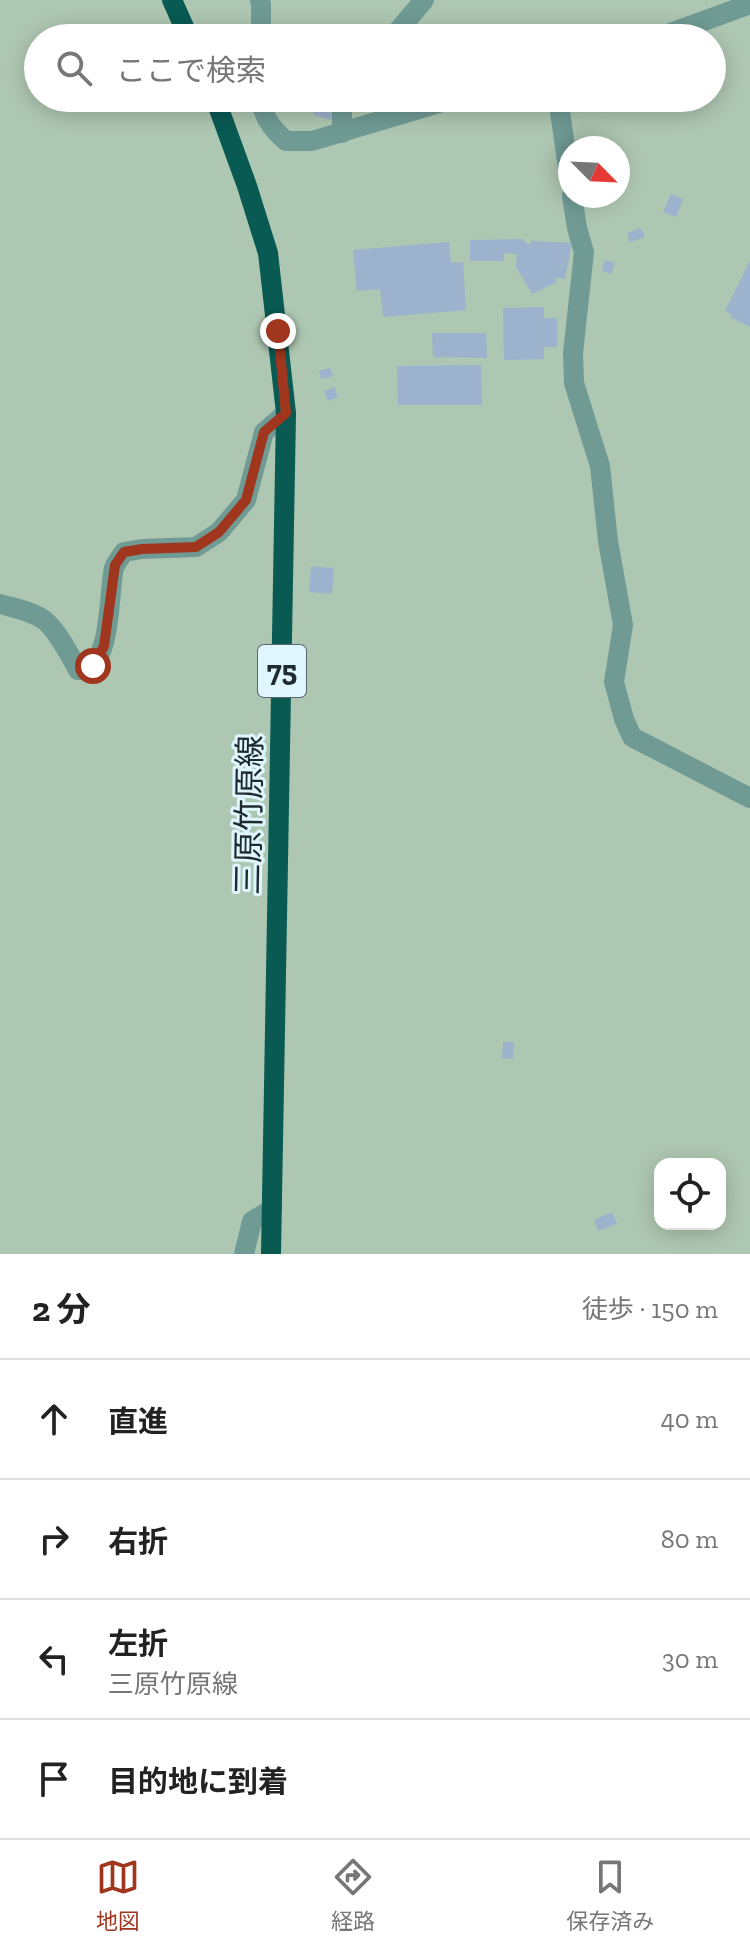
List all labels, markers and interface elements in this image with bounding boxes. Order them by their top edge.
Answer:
search box [24,24,726,112]
icon: search [52,46,96,90]
text: ここで検索 [116,53,266,89]
north arrow [558,136,630,208]
route end [260,313,296,349]
road number: 75 [258,645,306,697]
route start [75,648,111,684]
street label: 三原竹原線 [229,735,269,895]
map controls [654,1158,726,1230]
button: locate [654,1158,726,1230]
text: 2 分 [32,1289,91,1330]
text: 徒歩 · 150 m [582,1293,718,1325]
icon: ahead [32,1397,76,1441]
text: 40 m [661,1403,718,1435]
text: 直進 [108,1404,168,1440]
icon: right [32,1517,76,1561]
text: 80 m [661,1523,718,1555]
text: 右折 [108,1524,168,1560]
text: 左折 [108,1626,168,1662]
icon: left [32,1637,76,1681]
text: 30 m [662,1643,718,1675]
text: 三原竹原線 [108,1668,238,1700]
icon: arrive [32,1757,76,1801]
text: 目的地に到着 [108,1764,288,1800]
tab: 地図 [96,1855,140,1935]
tab: 経路 [331,1855,375,1935]
tab: 保存済み [566,1855,654,1935]

